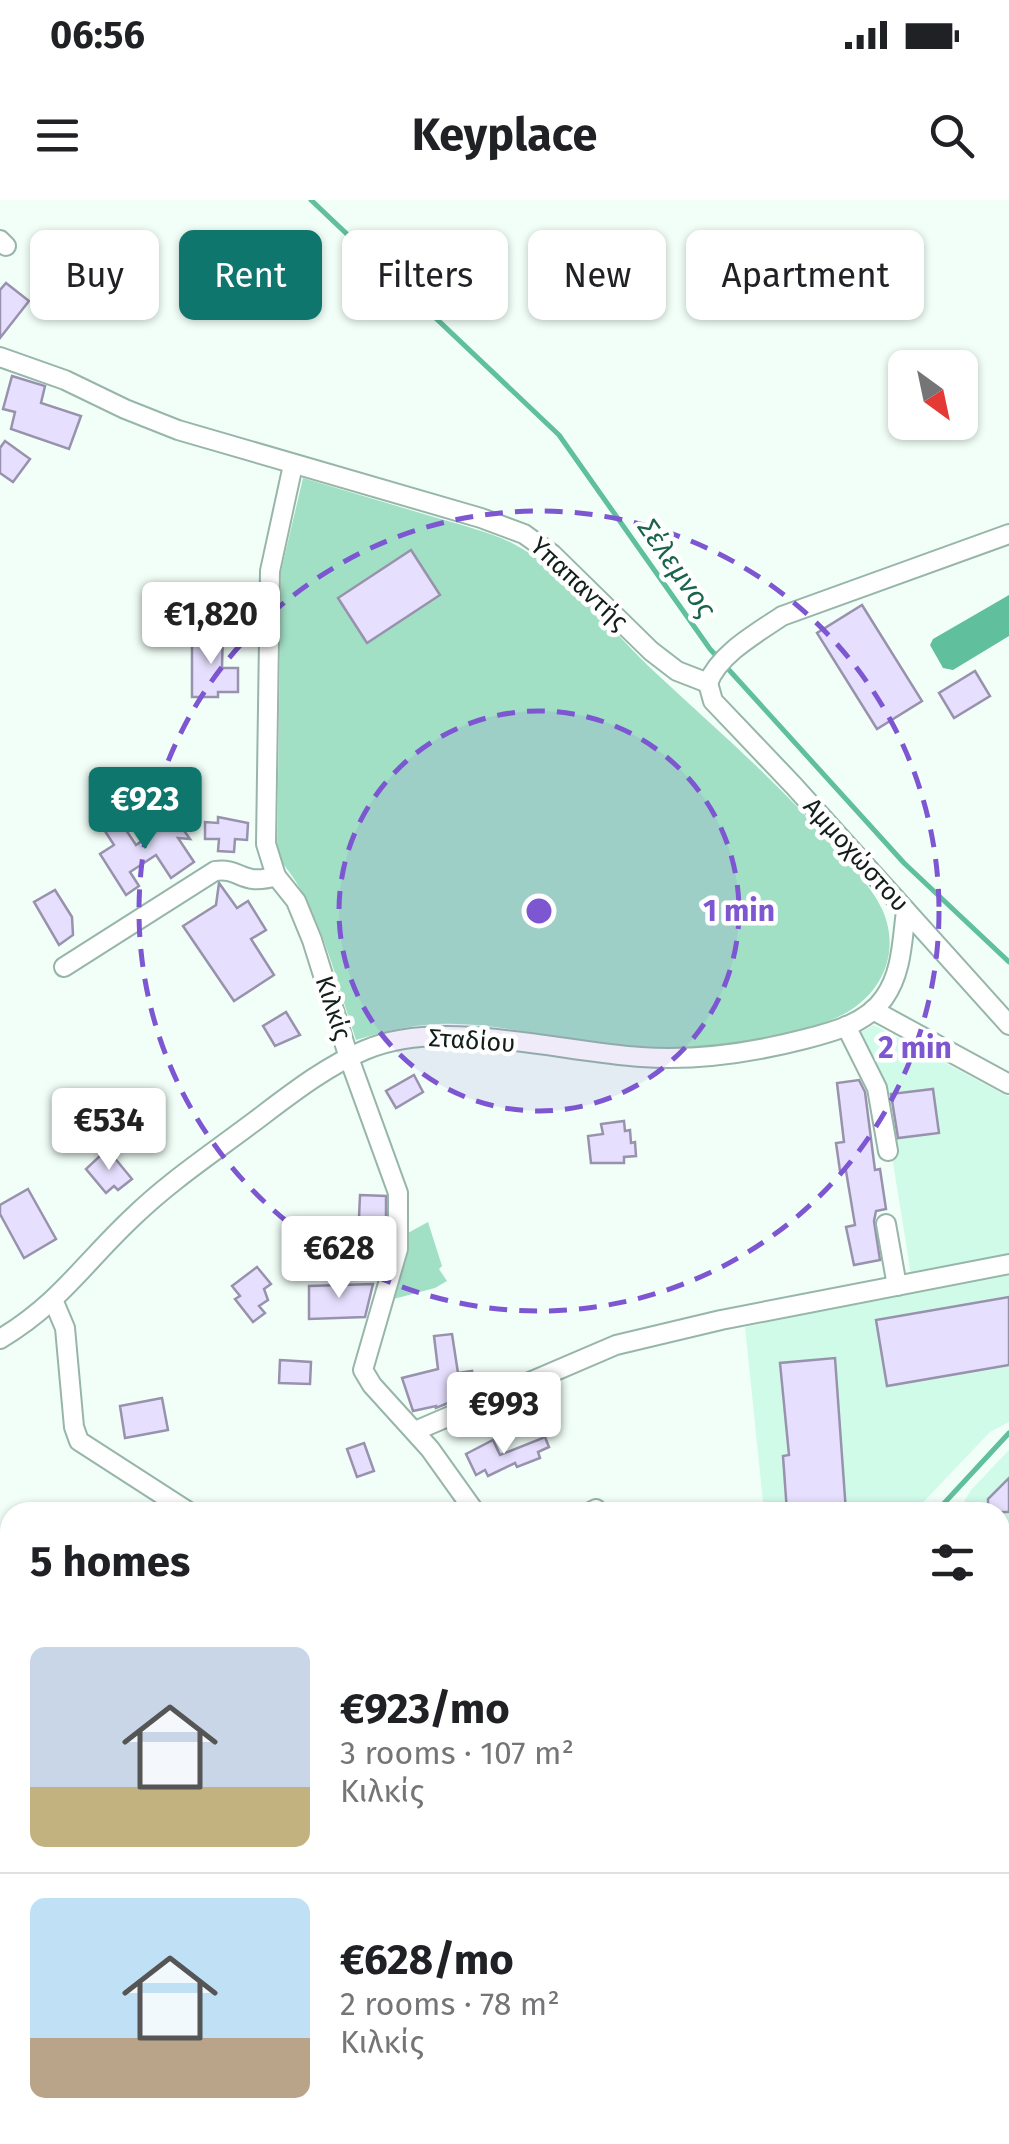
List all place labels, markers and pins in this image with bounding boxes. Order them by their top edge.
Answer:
pin: €1,820 [130,582,292,667]
pin: €923 [86,767,204,852]
centre of rings [521,893,557,929]
pin: €534 [50,1088,168,1173]
pin: €628 [280,1216,398,1301]
pin: €993 [445,1372,563,1457]

